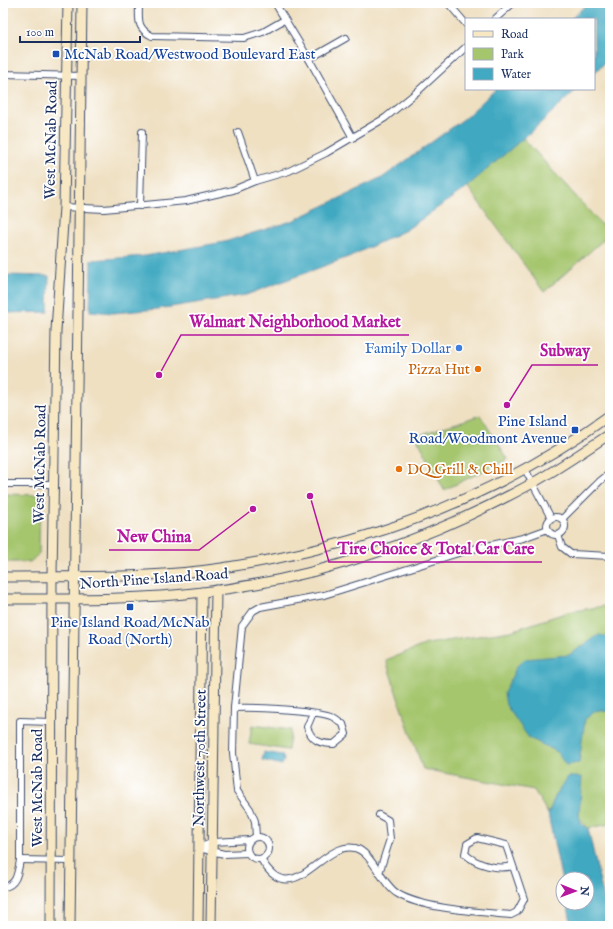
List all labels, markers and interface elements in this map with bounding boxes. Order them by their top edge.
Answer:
scale bar [20,18,140,44]
legend [465,18,595,90]
text: 100 m [26,25,54,40]
text: Road [501,27,529,42]
place label: McNab Road/Westwood Boulevard East [64,45,316,64]
text: Park [501,47,524,62]
marker: McNab Road/Westwood Boulevard East [51,49,61,59]
text: Water [501,67,532,82]
street label: West McNab Road [40,79,62,200]
callout: Walmart Neighborhood Market [181,307,409,335]
text: Walmart Neighborhood Market [188,313,401,333]
callout: Subway [532,337,598,365]
place label: Family Dollar [365,339,451,358]
text: Subway [540,342,591,362]
marker: Family Dollar [454,343,464,353]
place label: Pizza Hut [408,360,470,379]
marker: Pizza Hut [473,364,483,374]
street label: West McNab Road [29,403,51,524]
place label: Pine Island Road/Woodmont Avenue [409,412,568,448]
marker: Pine Island Road/Woodmont Avenue [570,425,580,435]
place label: DQ Grill & Chill [407,460,514,479]
marker: DQ Grill & Chill [394,464,404,474]
callout: New China [109,522,199,550]
text: New China [116,528,192,548]
callout: Tire Choice & Total Car Care [329,534,542,562]
text: Tire Choice & Total Car Care [337,540,535,560]
street label: North Pine Island Road [79,564,230,594]
marker: Pine Island Road/McNab Road (North) [125,602,135,612]
place label: Pine Island Road/McNab Road (North) [51,613,209,649]
street label: Northwest 70th Street [189,689,211,827]
street label: West McNab Road [28,728,47,847]
north arrow [555,871,595,911]
text: N [577,885,591,897]

